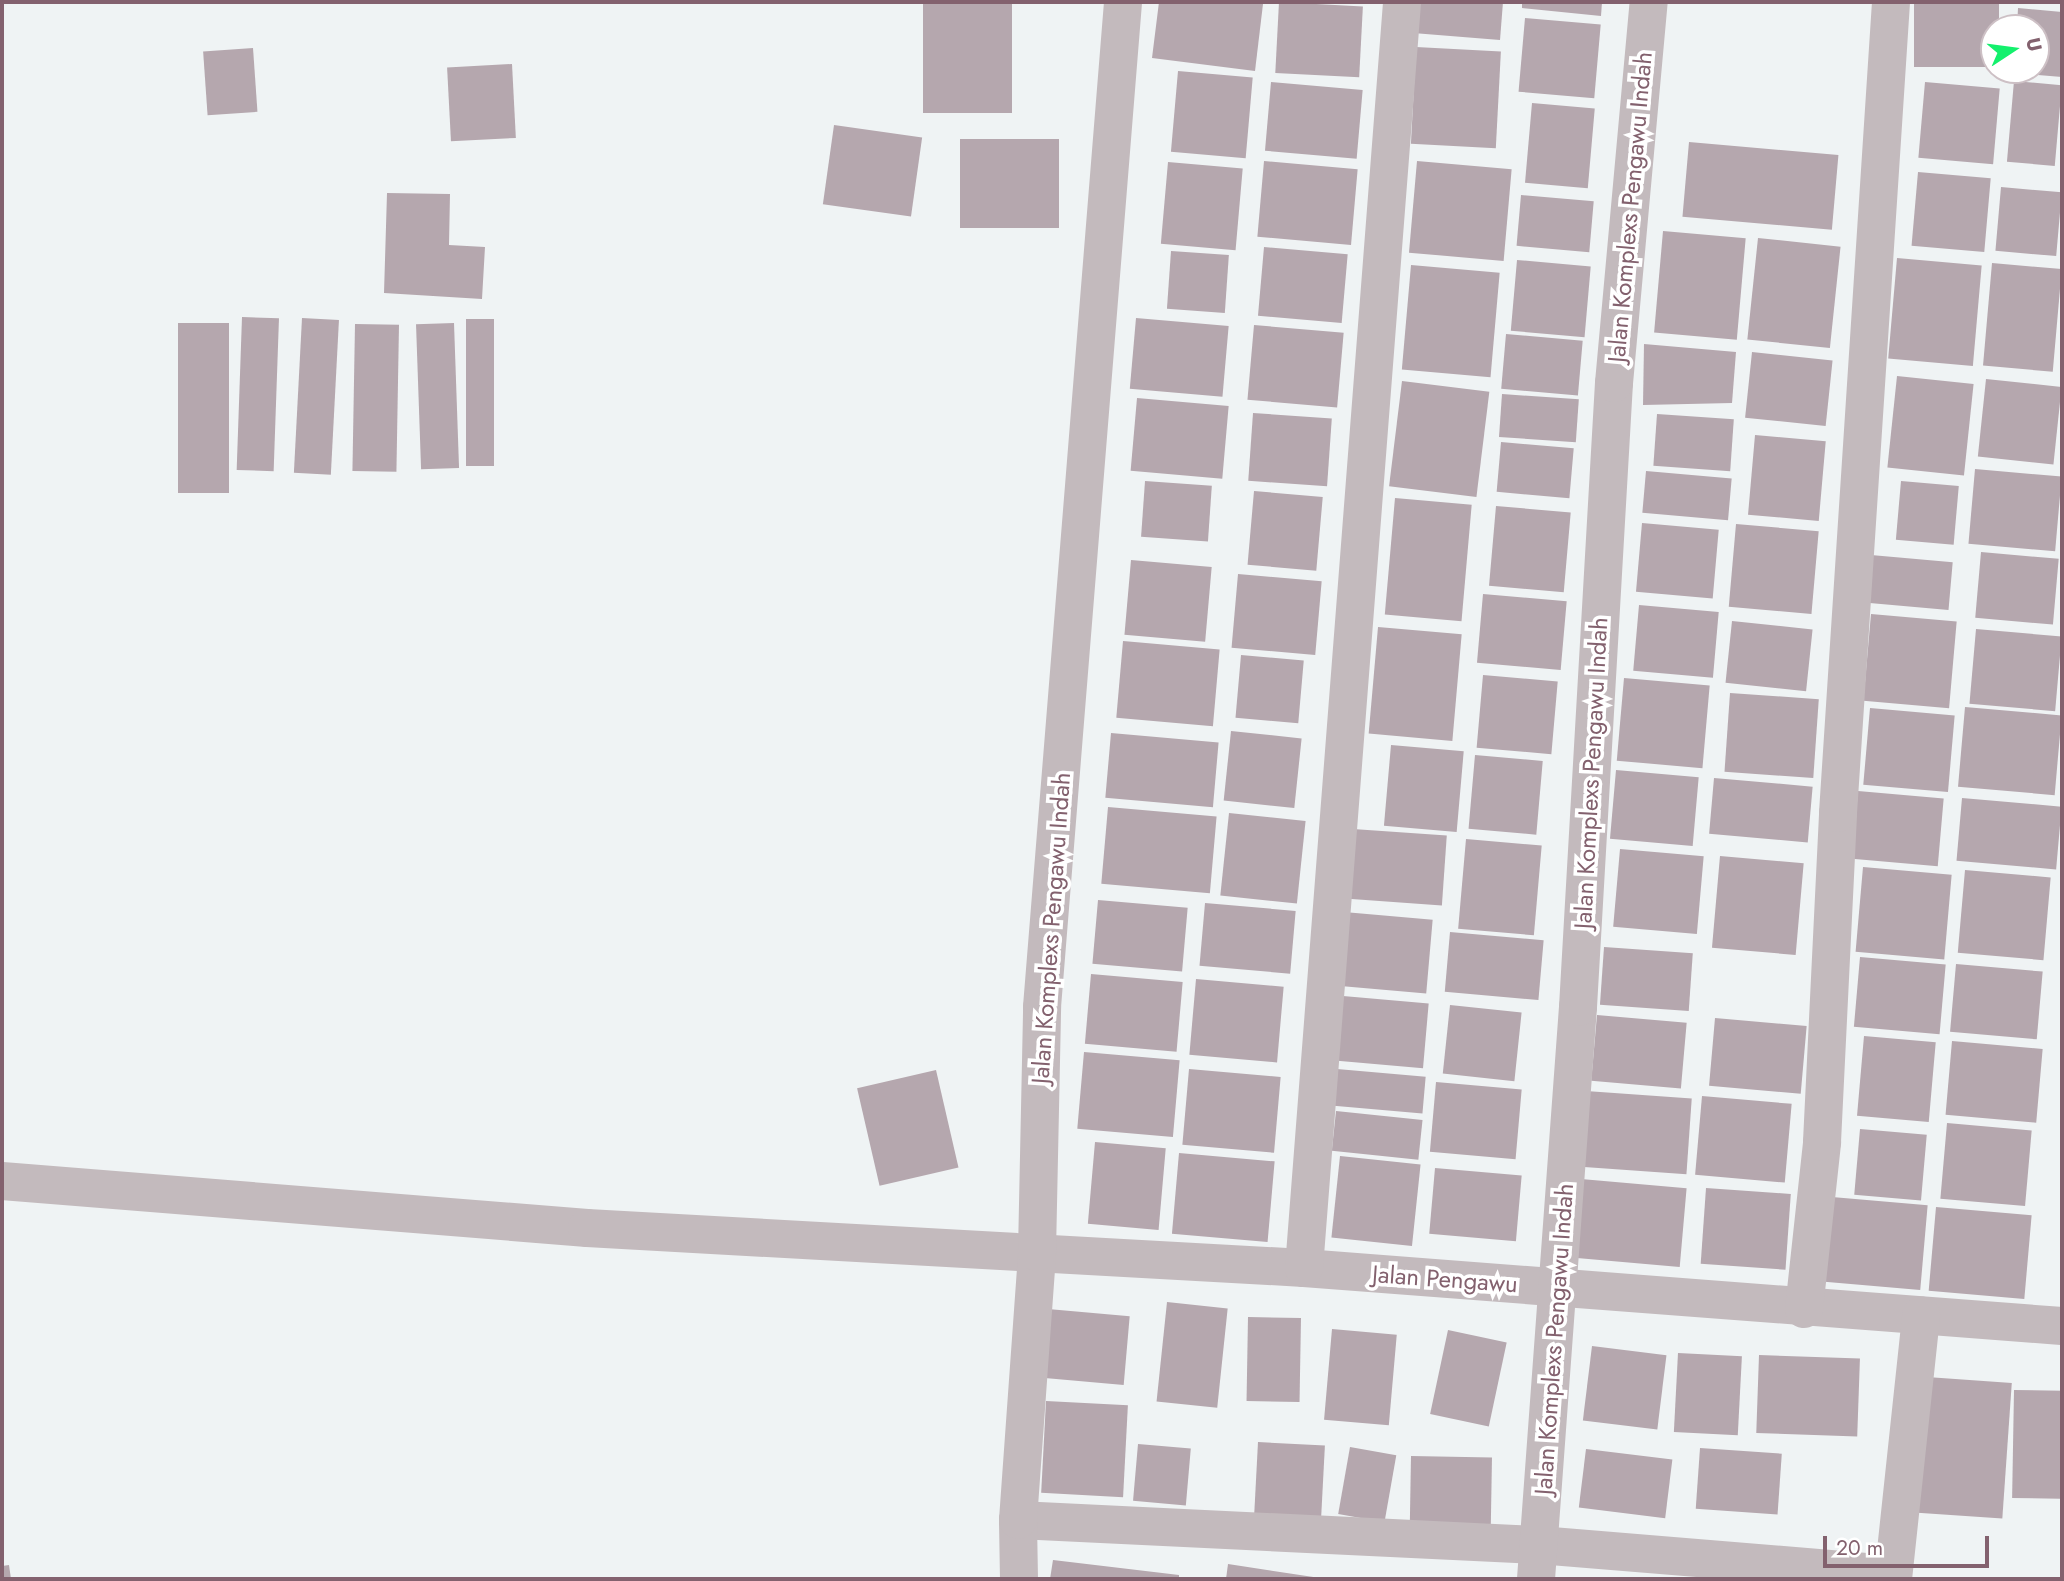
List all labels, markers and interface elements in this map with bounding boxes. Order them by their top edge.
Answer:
north arrow [1980,14,2050,84]
text: U [2019,35,2049,54]
street label: Jalan Komplexs Pengawu Indah [1602,50,1658,364]
street label: Jalan Komplexs Pengawu Indah [1568,617,1614,929]
street label: Jalan Komplexs Pengawu Indah [1026,771,1076,1085]
street label: Jalan Komplexs Pengawu Indah [1529,1182,1579,1496]
street label: Jalan Pengawu [1371,1260,1519,1298]
scale bar [1826,1522,1992,1566]
text: 20 m [1836,1533,1883,1563]

